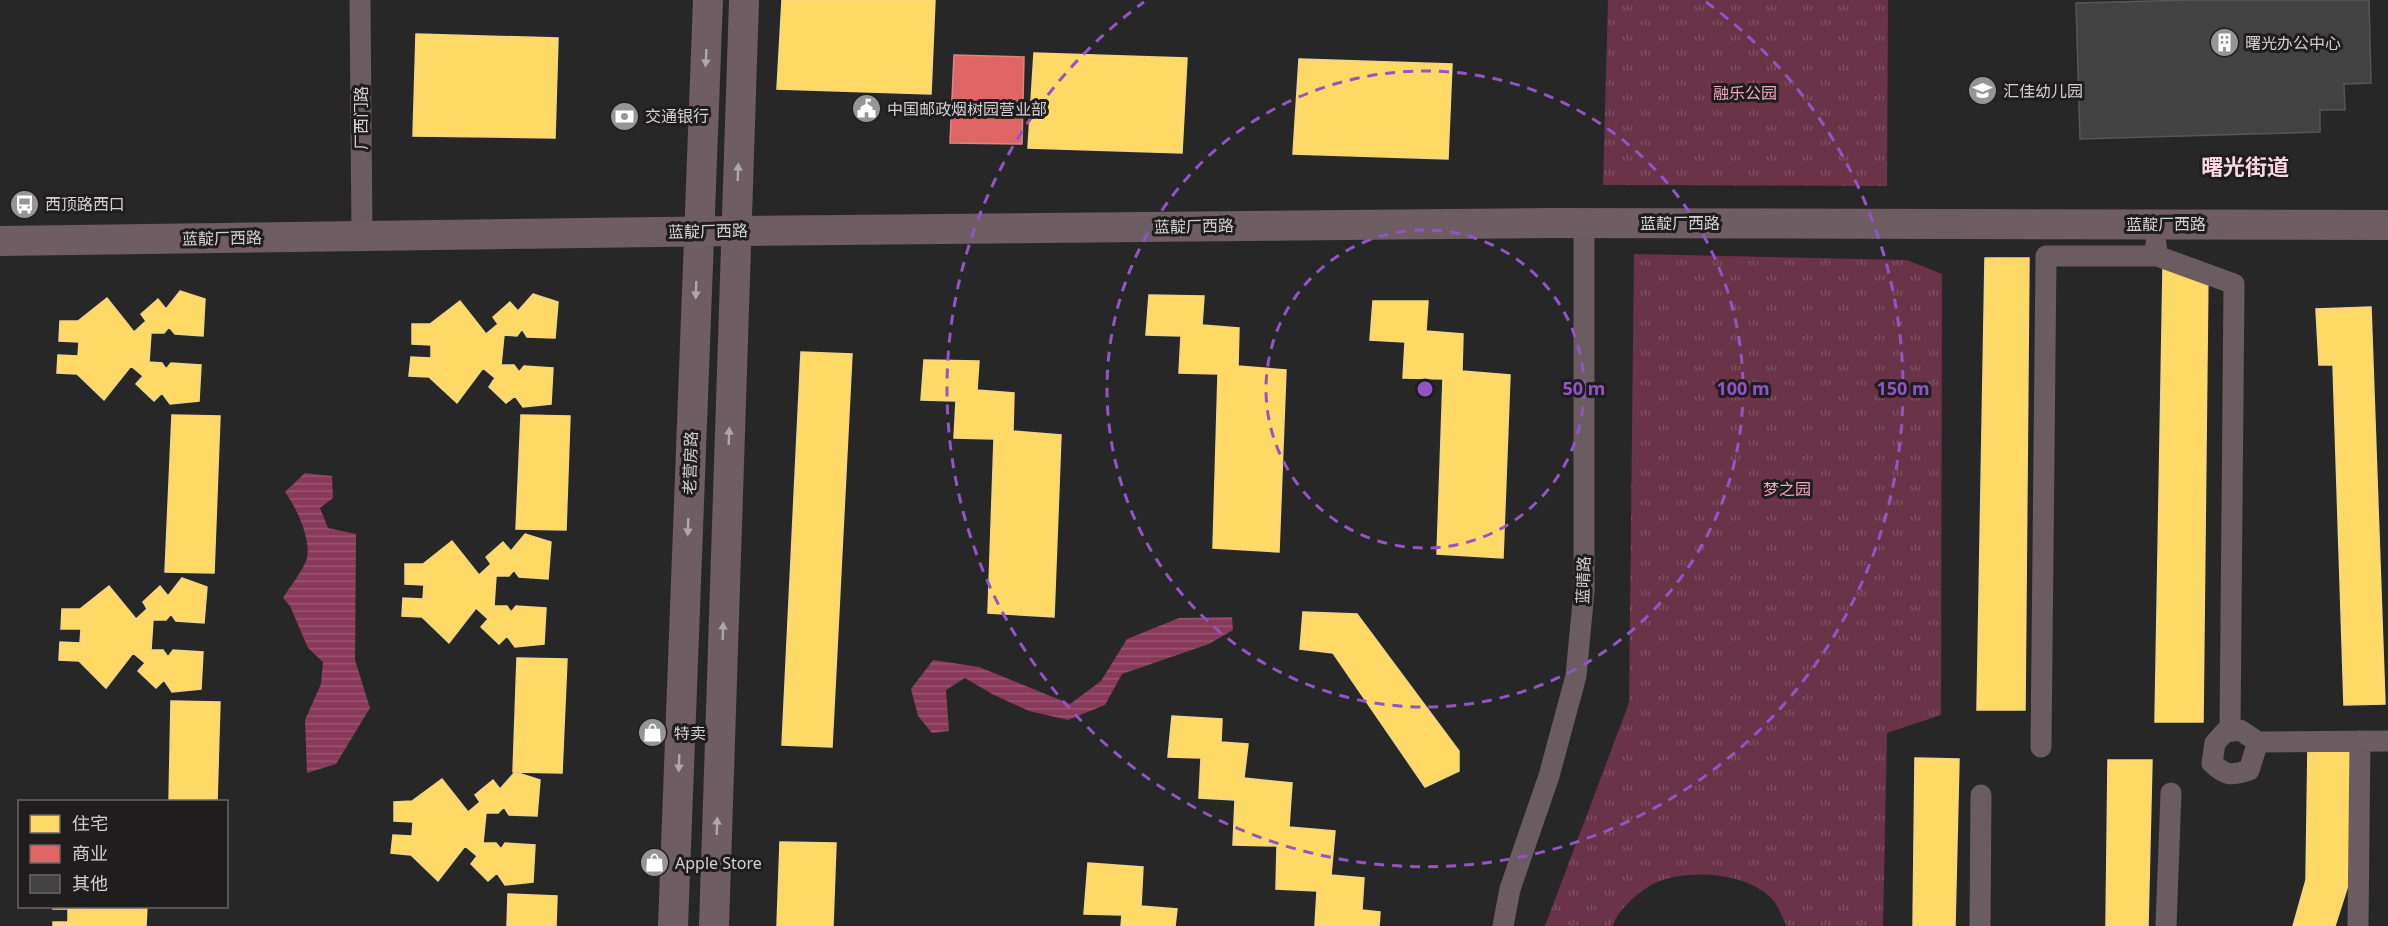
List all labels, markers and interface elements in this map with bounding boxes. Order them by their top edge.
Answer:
building icon: 曙光办公中心 [2208,27,2240,59]
place label: 曙光办公中心 [2245,32,2341,54]
one-way arrow [701,49,710,68]
school or university icon: 汇佳幼儿园 [1966,75,1998,107]
place label: 汇佳幼儿园 [2003,80,2083,102]
park label: 融乐公园 [1713,82,1777,104]
street label: 厂西门路 [350,86,372,150]
public building icon: 中国邮政烟树园营业部 [850,93,882,125]
place label: 中国邮政烟树园营业部 [887,98,1047,120]
bank icon: 交通银行 [608,100,640,132]
place label: 交通银行 [645,105,709,127]
district label: 曙光街道 [2201,151,2289,181]
one-way arrow [733,163,743,182]
bus stop icon: 西顶路西口 [8,188,40,220]
place label: 西顶路西口 [45,193,125,215]
street label: 蓝靛厂西路 [1640,212,1720,234]
street label: 蓝靛厂西路 [2126,213,2206,235]
street label: 蓝靛厂西路 [1154,214,1234,238]
street label: 蓝靛厂西路 [668,219,748,243]
street label: 蓝靛厂西路 [182,226,262,250]
one-way arrow [691,280,700,299]
text: 50 m [1563,376,1605,400]
text: 100 m [1716,376,1770,400]
text: 150 m [1876,376,1930,400]
centre of rings [1415,379,1435,399]
one-way arrow [725,426,734,445]
street label: 老营房路 [678,431,702,495]
park label: 梦之园 [1763,478,1811,500]
one-way arrow [683,517,692,536]
street label: 蓝晴路 [1571,556,1595,604]
one-way arrow [718,621,728,640]
shop icon: 特卖 [637,717,669,749]
place label: 特卖 [674,722,706,744]
one-way arrow [675,754,684,773]
legend [18,800,228,908]
text: 住宅 [72,811,108,835]
one-way arrow [712,816,722,835]
text: 商业 [72,841,108,865]
shop icon: Apple Store [638,847,670,879]
place label: Apple Store [675,852,762,874]
text: 其他 [72,871,108,895]

